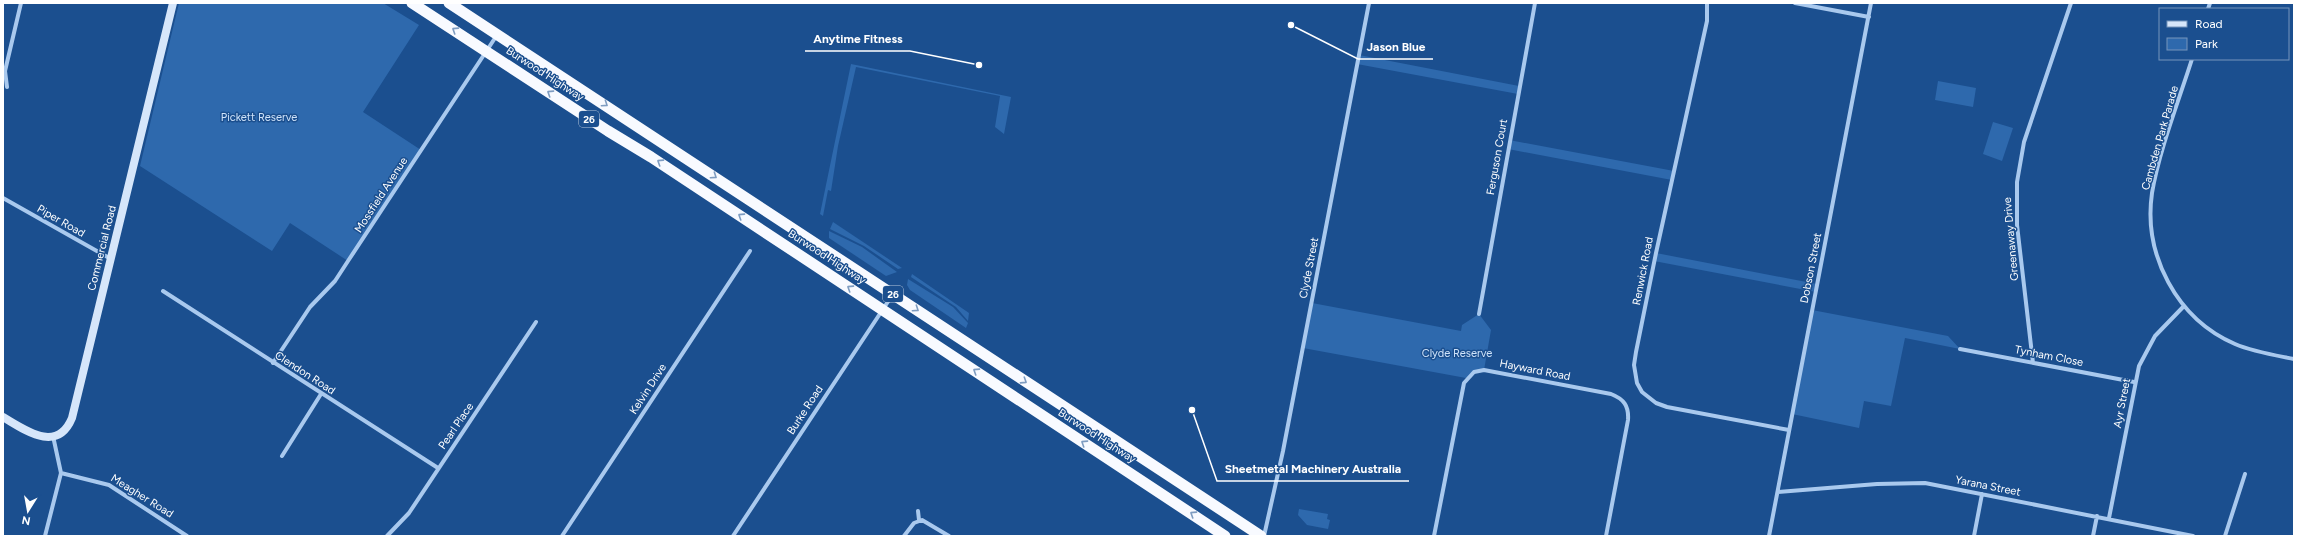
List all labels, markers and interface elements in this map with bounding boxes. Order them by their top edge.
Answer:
legend [2159,8,2289,60]
text: Road [2195,17,2223,31]
callout: Anytime Fitness [805,27,910,51]
one-way arrow [452,28,459,35]
text: Anytime Fitness [813,32,903,46]
callout: Jason Blue [1358,35,1433,59]
text: Park [2195,37,2218,51]
text: Jason Blue [1366,40,1426,54]
street label: Burwood Highway [504,44,587,104]
street label: Cambden Park Parade [2139,84,2181,192]
one-way arrow [547,90,554,98]
one-way arrow [601,99,608,107]
park label: Pickett Reserve [221,111,297,124]
road number: 26 [579,111,599,127]
street label: Ferguson Court [1484,118,1510,196]
street label: Mossfield Avenue [352,155,410,235]
one-way arrow [657,160,664,167]
one-way arrow [710,171,717,179]
street label: Greenaway Drive [2001,197,2021,281]
street label: Piper Road [35,202,87,240]
street label: Commercial Road [85,204,119,292]
one-way arrow [739,214,746,221]
street label: Burwood Highway [786,227,869,287]
street label: Dobson Street [1798,232,1824,304]
street label: Clyde Street [1297,236,1321,300]
street label: Renwick Road [1630,236,1656,306]
one-way arrow [847,285,854,293]
road number: 26 [883,286,903,302]
one-way arrow [912,304,919,312]
street label: Tynham Close [2014,343,2084,369]
park label: Clyde Reserve [1422,347,1492,360]
street label: Clendon Road [272,349,338,397]
street label: Hayward Road [1498,357,1572,383]
street label: Kelvin Drive [627,361,669,417]
one-way arrow [973,368,980,376]
one-way arrow [1020,376,1027,383]
street label: Ayr Street [2111,377,2133,429]
street label: Burke Road [784,383,826,437]
street label: Pearl Place [436,400,476,452]
street label: Burwood Highway [1056,406,1139,466]
one-way arrow [1081,440,1088,448]
callout: Sheetmetal Machinery Australia [1217,457,1409,481]
text: Sheetmetal Machinery Australia [1225,462,1401,476]
street label: Meagher Road [108,472,176,520]
street label: Yarana Street [1954,473,2022,499]
north arrow [8,491,48,531]
one-way arrow [1190,512,1197,519]
text: N [21,513,32,528]

